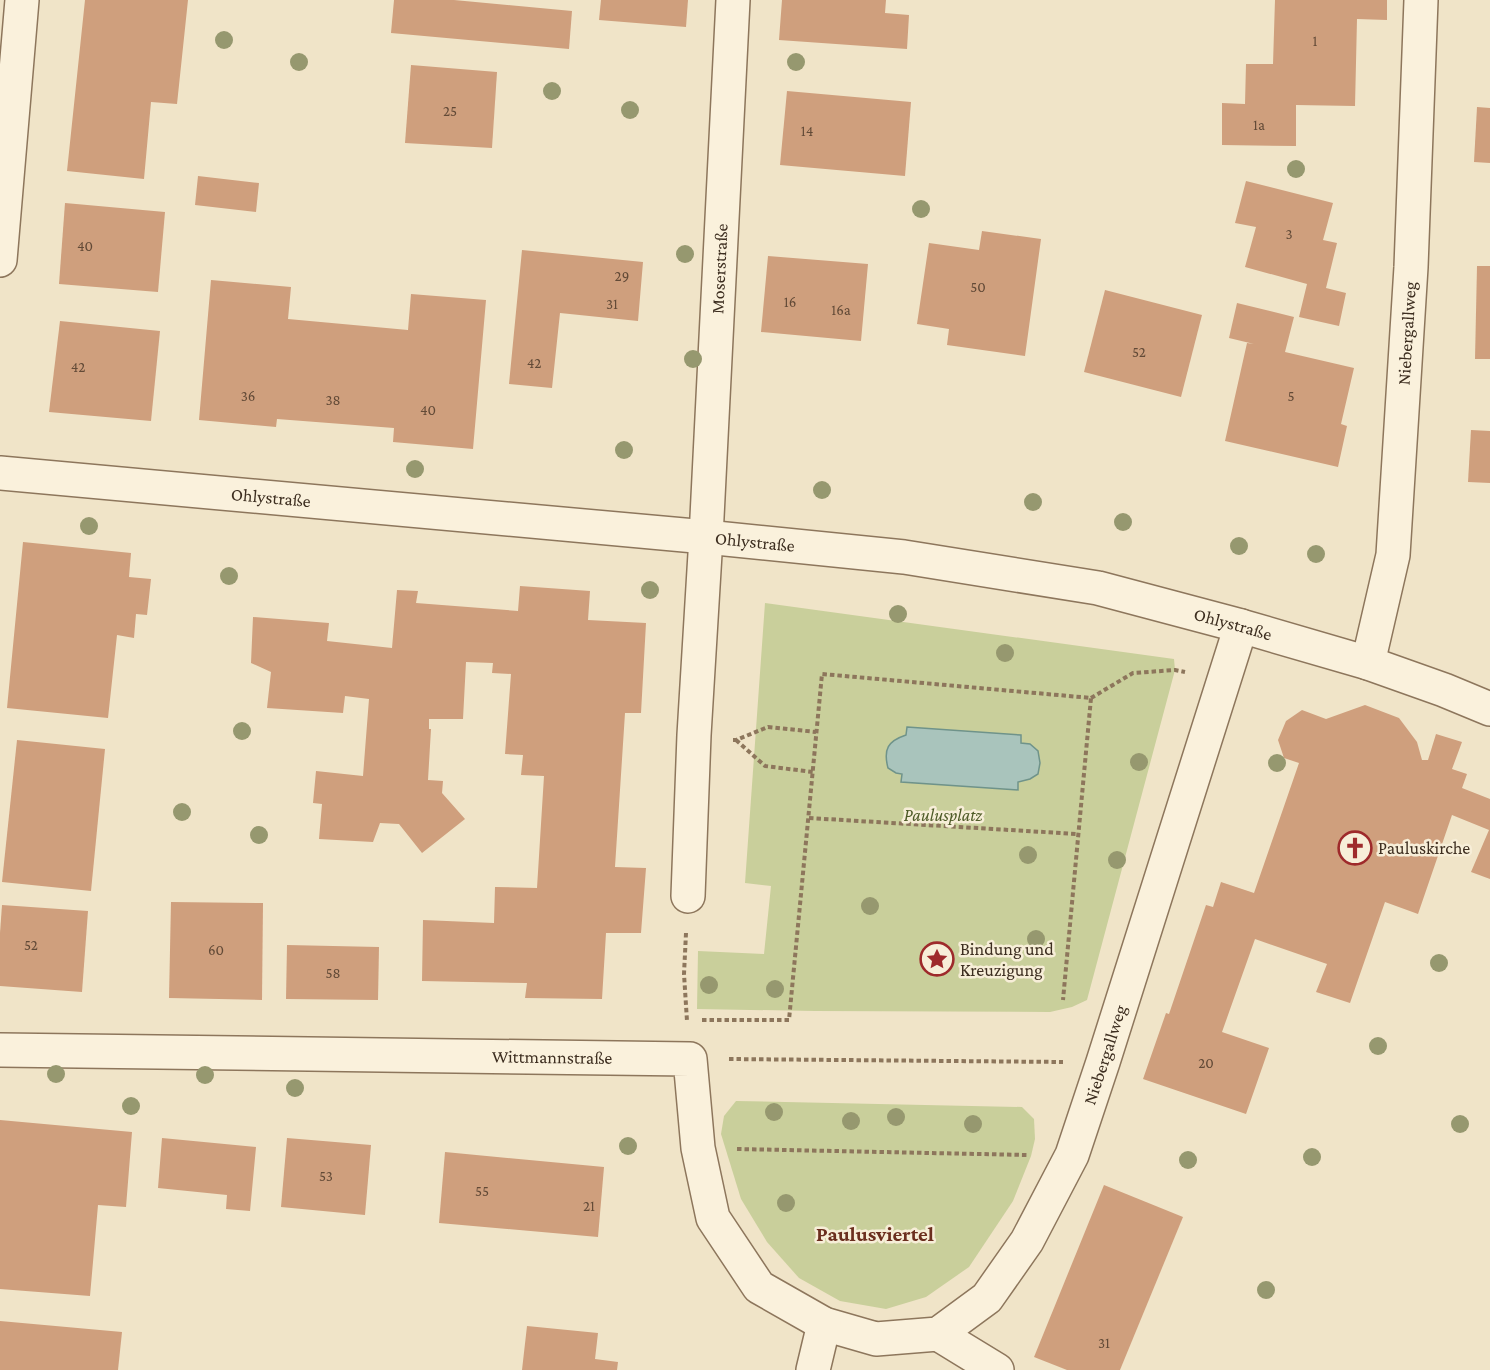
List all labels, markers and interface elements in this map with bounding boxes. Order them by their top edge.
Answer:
house number: 1 [1313,33,1318,49]
house number: 25 [443,103,457,119]
house number: 1a [1253,117,1265,133]
house number: 14 [801,123,813,139]
street label: Moserstraße [707,223,732,315]
house number: 3 [1285,226,1293,242]
house number: 40 [77,238,93,254]
house number: 29 [615,268,629,284]
house number: 50 [970,279,986,295]
street label: Niebergallweg [1394,281,1420,386]
house number: 16 [784,294,796,310]
house number: 31 [606,296,618,312]
house number: 16a [831,302,851,318]
house number: 52 [1132,344,1146,360]
house number: 42 [527,355,541,371]
house number: 42 [71,359,85,375]
house number: 36 [241,388,255,404]
house number: 5 [1287,388,1295,404]
house number: 38 [325,392,341,408]
house number: 40 [420,402,436,418]
street label: Ohlystraße [230,484,312,511]
street label: Ohlystraße [714,528,796,556]
street label: Ohlystraße [1192,604,1274,644]
park label: Paulusplatz [904,805,982,825]
church icon: Pauluskirche [1337,830,1373,866]
place label: Pauluskirche [1378,838,1470,858]
house number: 52 [24,937,38,953]
place label: Bindung und Kreuzigung [960,939,1054,980]
place icon: Bindung und Kreuzigung [919,941,955,977]
house number: 60 [208,942,224,958]
house number: 58 [325,965,341,981]
street label: Niebergallweg [1079,1002,1131,1107]
street label: Wittmannstraße [492,1046,612,1068]
house number: 20 [1198,1055,1214,1071]
house number: 53 [319,1168,333,1184]
house number: 55 [475,1183,489,1199]
house number: 21 [583,1198,595,1214]
district label: Paulusviertel [816,1222,934,1246]
house number: 31 [1098,1335,1110,1351]

